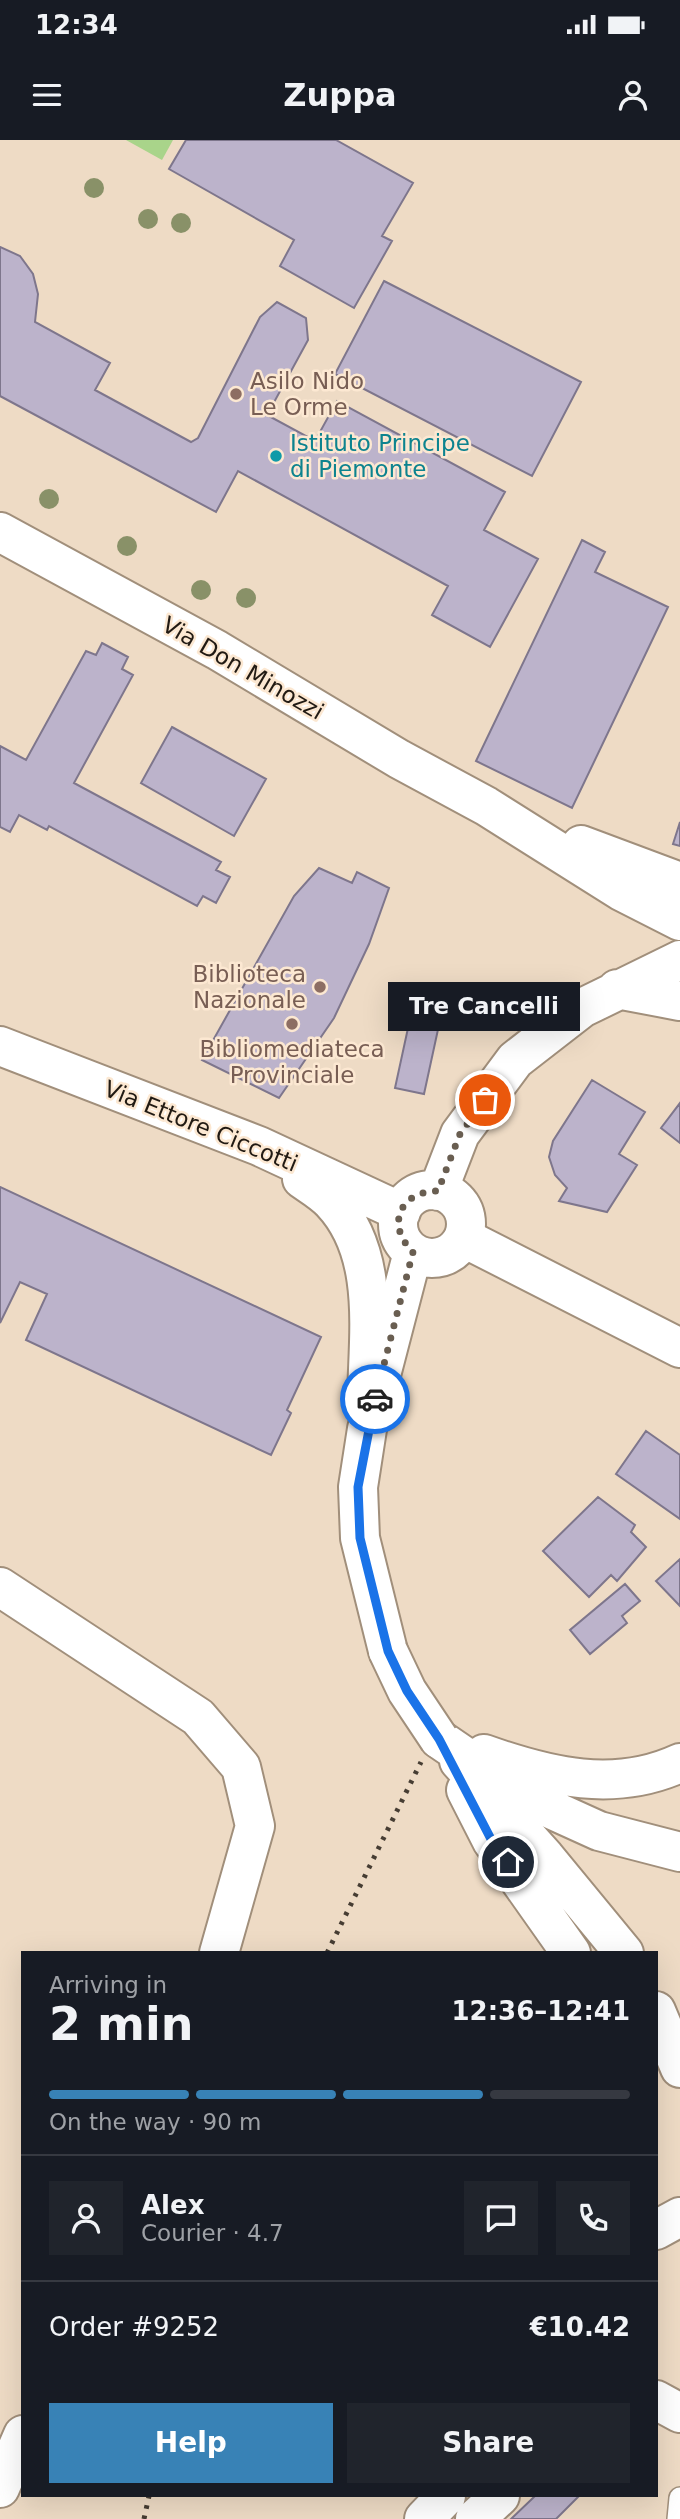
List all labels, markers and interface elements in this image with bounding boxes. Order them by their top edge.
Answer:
text: 12:34 [35,10,118,40]
icon: menu [28,76,66,114]
text: Zuppa [283,76,397,114]
icon: person [614,76,652,114]
place label: Asilo Nido Le Orme [250,368,364,420]
marker: Asilo Nido Le Orme [228,386,244,402]
place label: Istituto Principe di Piemonte [290,430,470,482]
marker: Istituto Principe di Piemonte [268,448,284,464]
street label: Via Don Minozzi [158,611,328,725]
place label: Biblioteca Nazionale [192,961,306,1013]
marker: Biblioteca Nazionale [312,979,328,995]
callout: Tre Cancelli [389,981,581,1030]
text: Tre Cancelli [409,993,559,1019]
marker: Bibliomediateca Provinciale [284,1016,300,1032]
place label: Bibliomediateca Provinciale [199,1036,385,1088]
pin [455,1070,515,1130]
street label: Via Ettore Ciccotti [100,1075,302,1177]
icon: bag [466,1081,504,1119]
courier [340,1364,410,1434]
icon: car [356,1380,394,1418]
pin [478,1832,538,1892]
icon: home [489,1843,527,1881]
text: Arriving in [49,1972,167,1998]
text: 12:36–12:41 [451,1996,630,2026]
text: 2 min [49,1997,193,2051]
text: On the way · 90 m [49,2109,261,2135]
button: person [49,2181,123,2255]
button: chat [464,2181,538,2255]
button: phone [556,2181,630,2255]
text: Alex [141,2190,204,2220]
text: Courier · 4.7 [141,2220,284,2246]
text: Order #9252 [49,2312,219,2342]
text: €10.42 [530,2312,630,2342]
button: Help [49,2403,333,2483]
button: Share [347,2403,630,2483]

